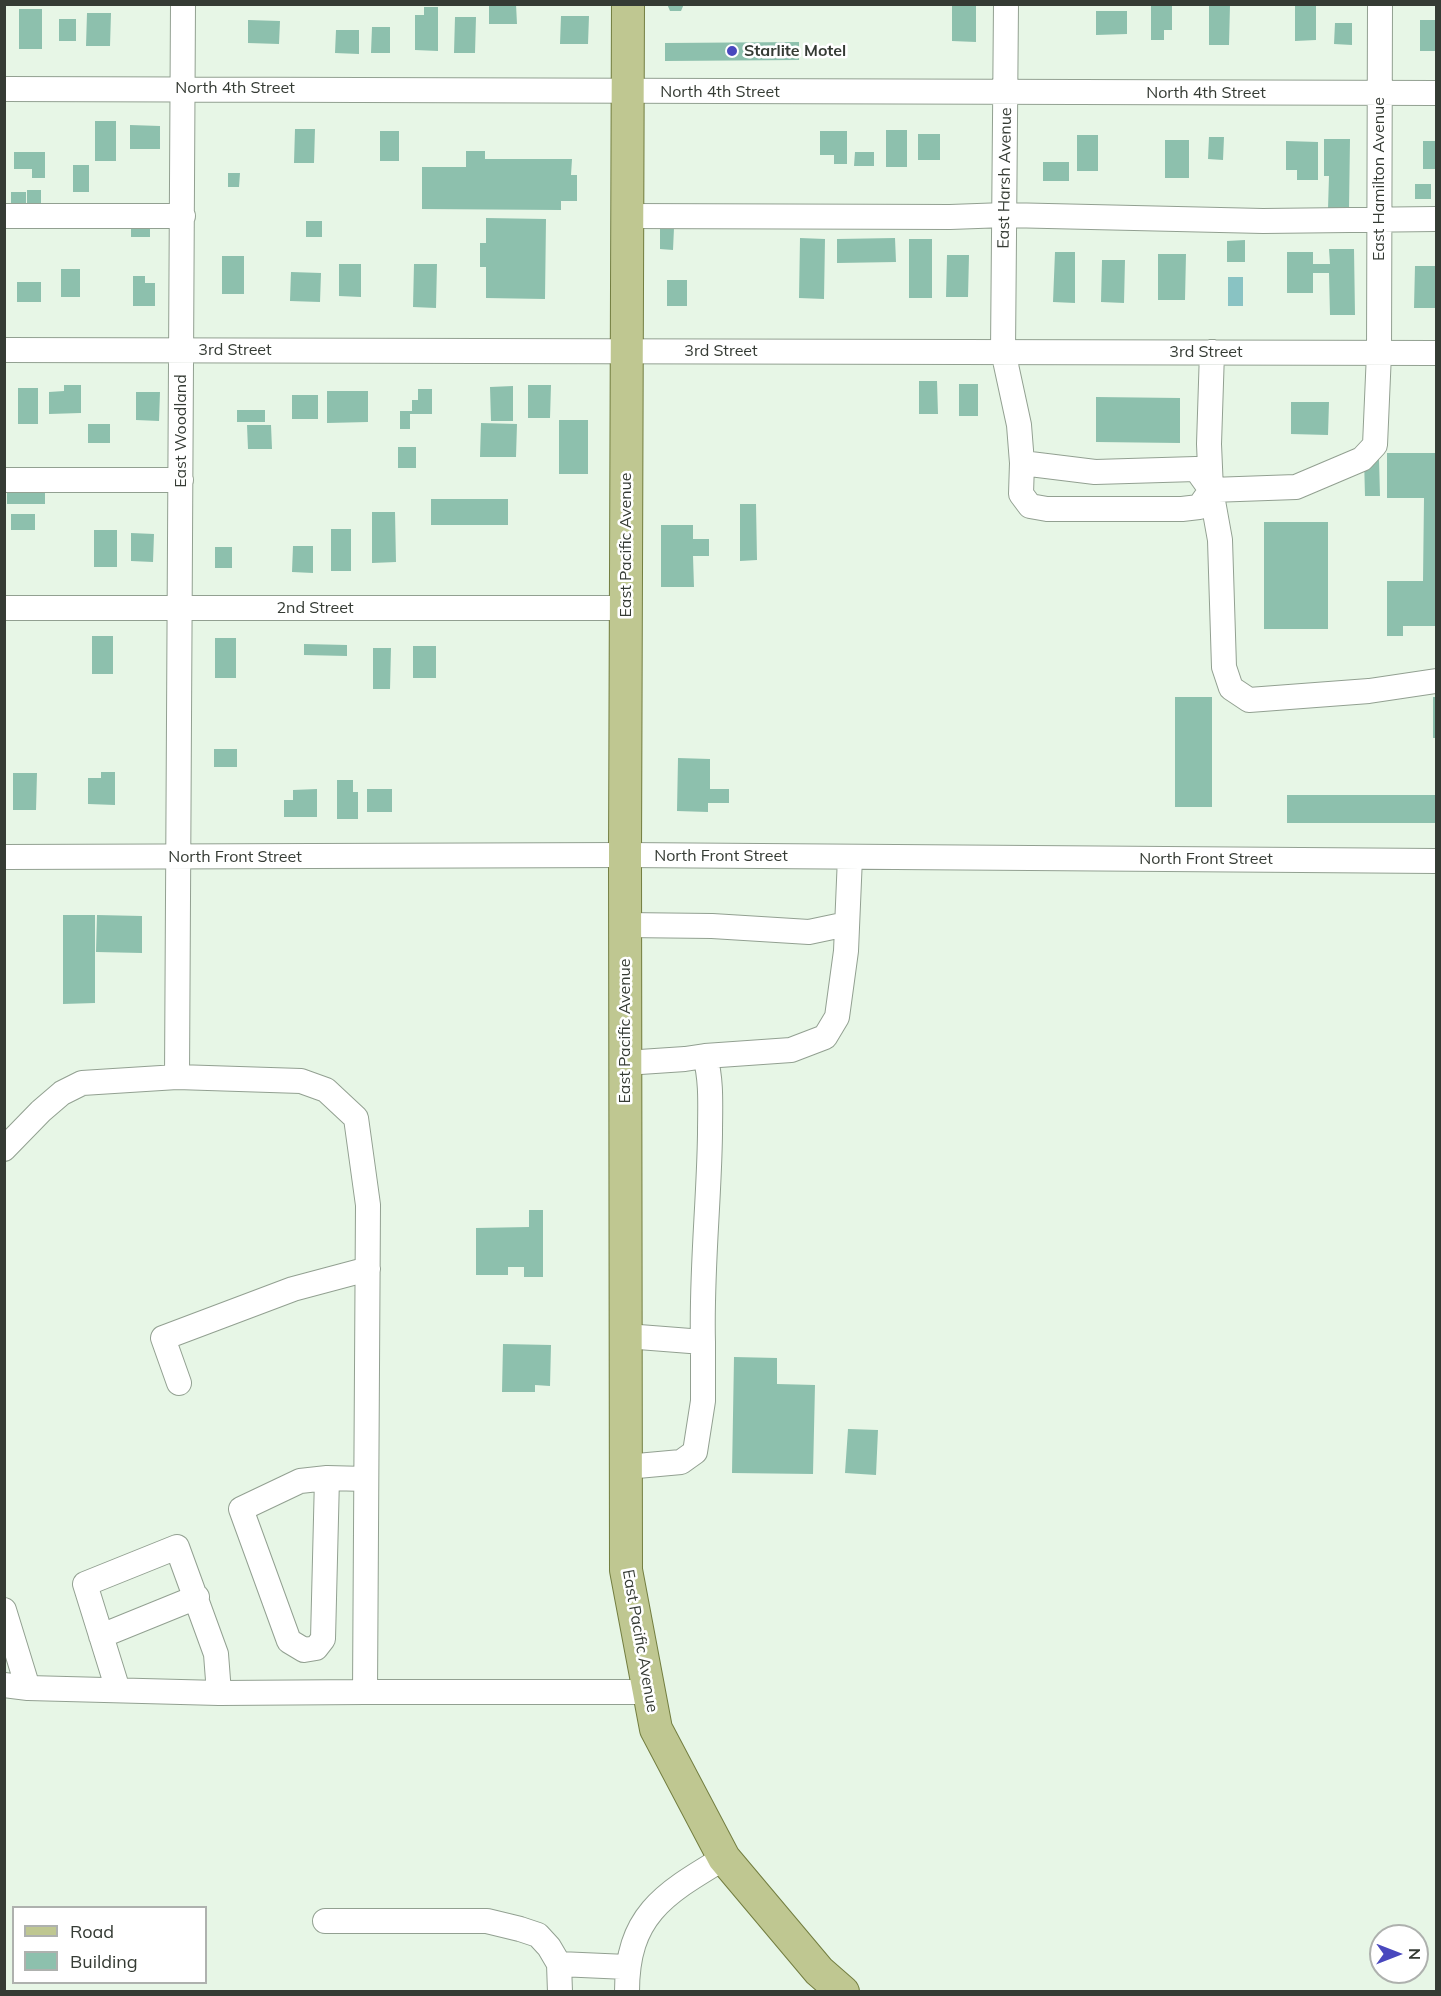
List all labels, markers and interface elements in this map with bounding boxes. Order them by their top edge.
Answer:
place label: Starlite Motel [744,41,846,61]
marker: Starlite Motel [725,44,739,58]
street label: North 4th Street [175,78,295,98]
street label: North 4th Street [660,82,780,102]
street label: North 4th Street [1146,83,1266,103]
street label: East Hamilton Avenue [1369,97,1389,261]
street label: East Harsh Avenue [994,107,1016,249]
street label: 3rd Street [198,340,272,360]
street label: 3rd Street [684,341,758,361]
street label: 3rd Street [1169,342,1243,362]
street label: East Woodland [171,374,191,488]
street label: East Pacific Avenue [616,473,636,617]
street label: 2nd Street [277,598,353,618]
street label: North Front Street [654,846,788,866]
street label: North Front Street [168,847,302,867]
street label: North Front Street [1139,849,1273,869]
street label: East Pacific Avenue [615,959,635,1103]
street label: East Pacific Avenue [618,1568,662,1714]
legend [12,1906,207,1984]
text: Road [70,1920,114,1943]
north arrow [1369,1924,1429,1984]
text: N [1405,1948,1425,1960]
text: Building [70,1950,138,1973]

